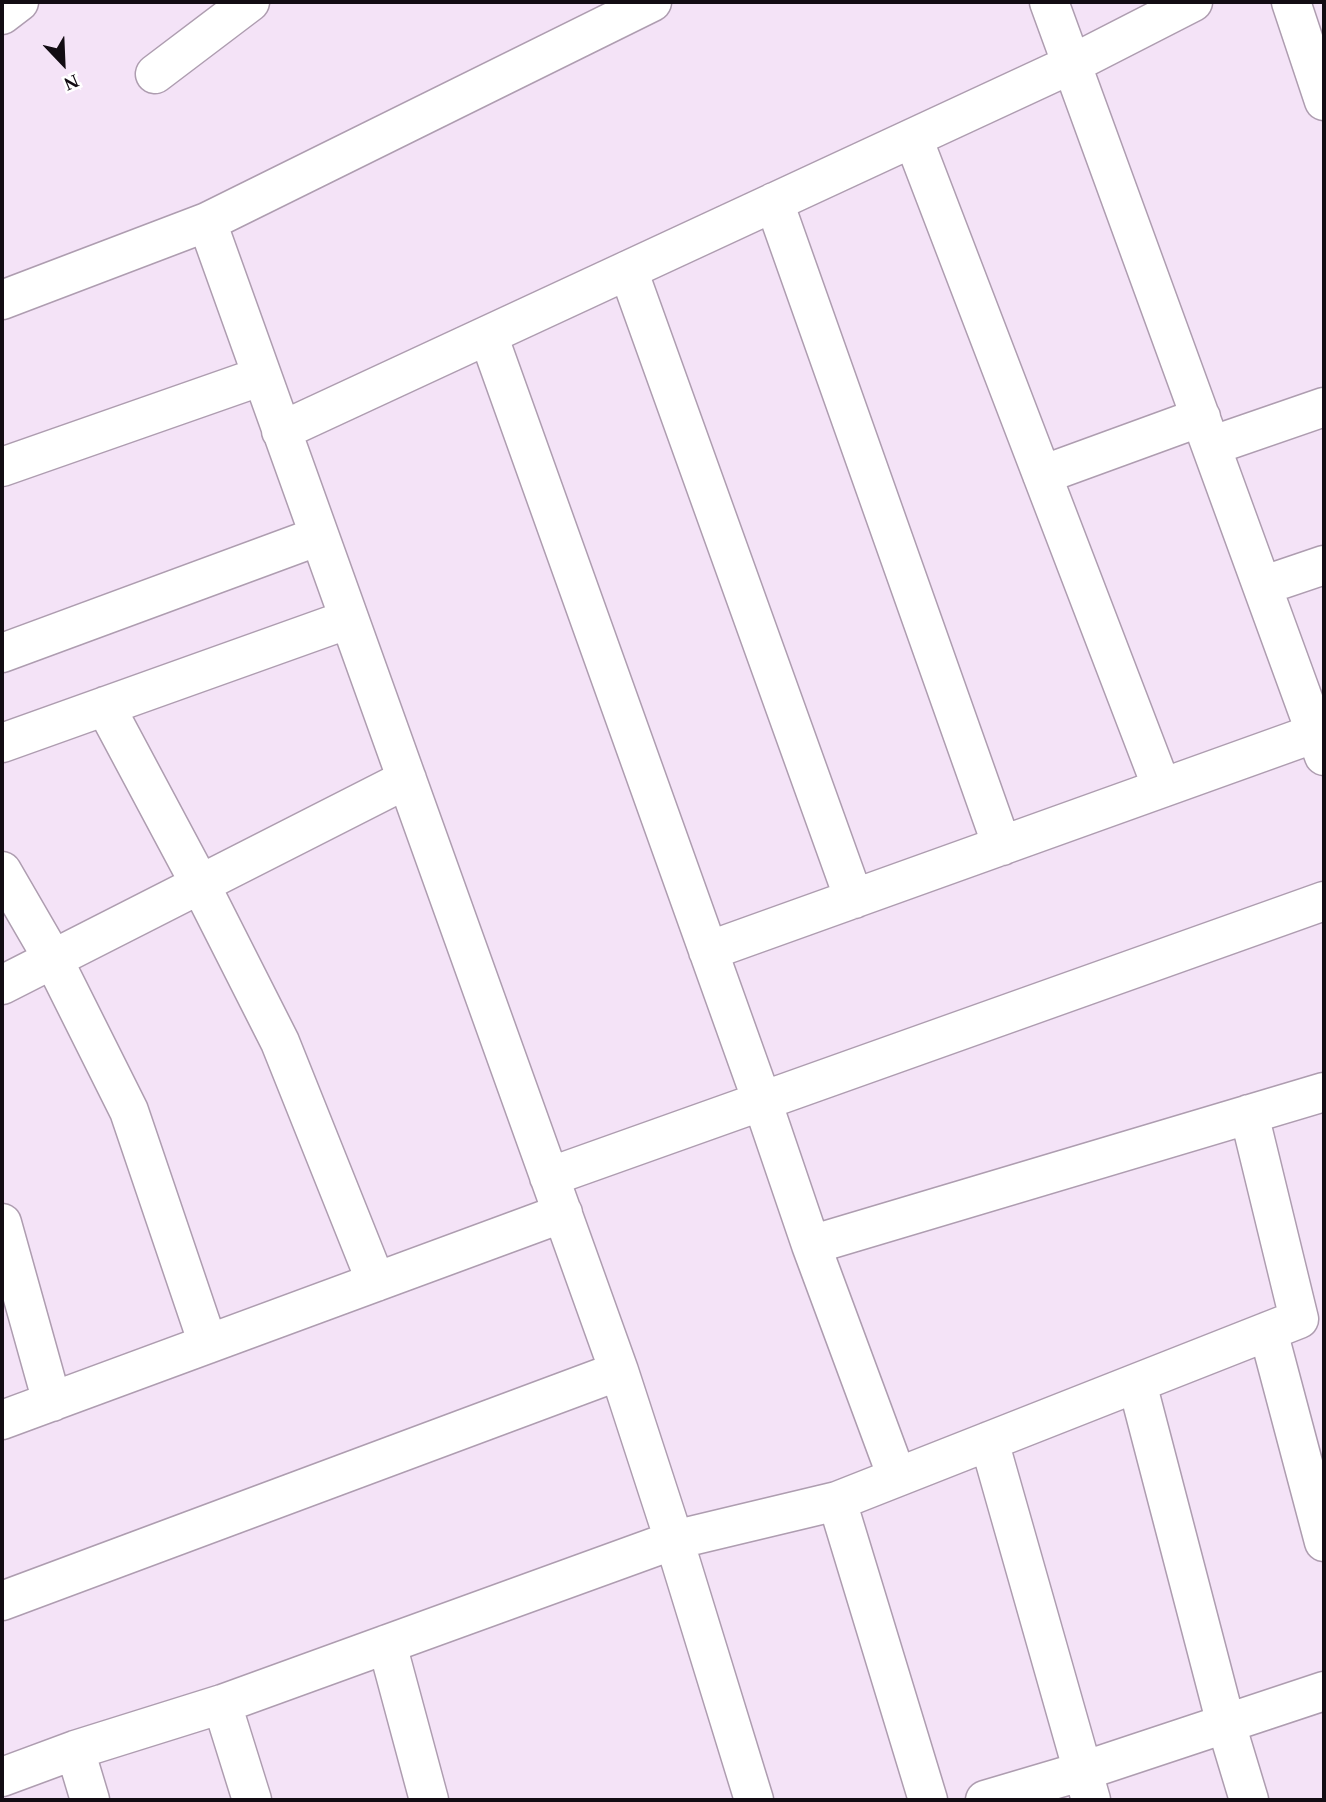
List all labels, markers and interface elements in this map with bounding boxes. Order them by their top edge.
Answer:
north arrow [28,28,98,98]
text: N [61,70,82,95]

